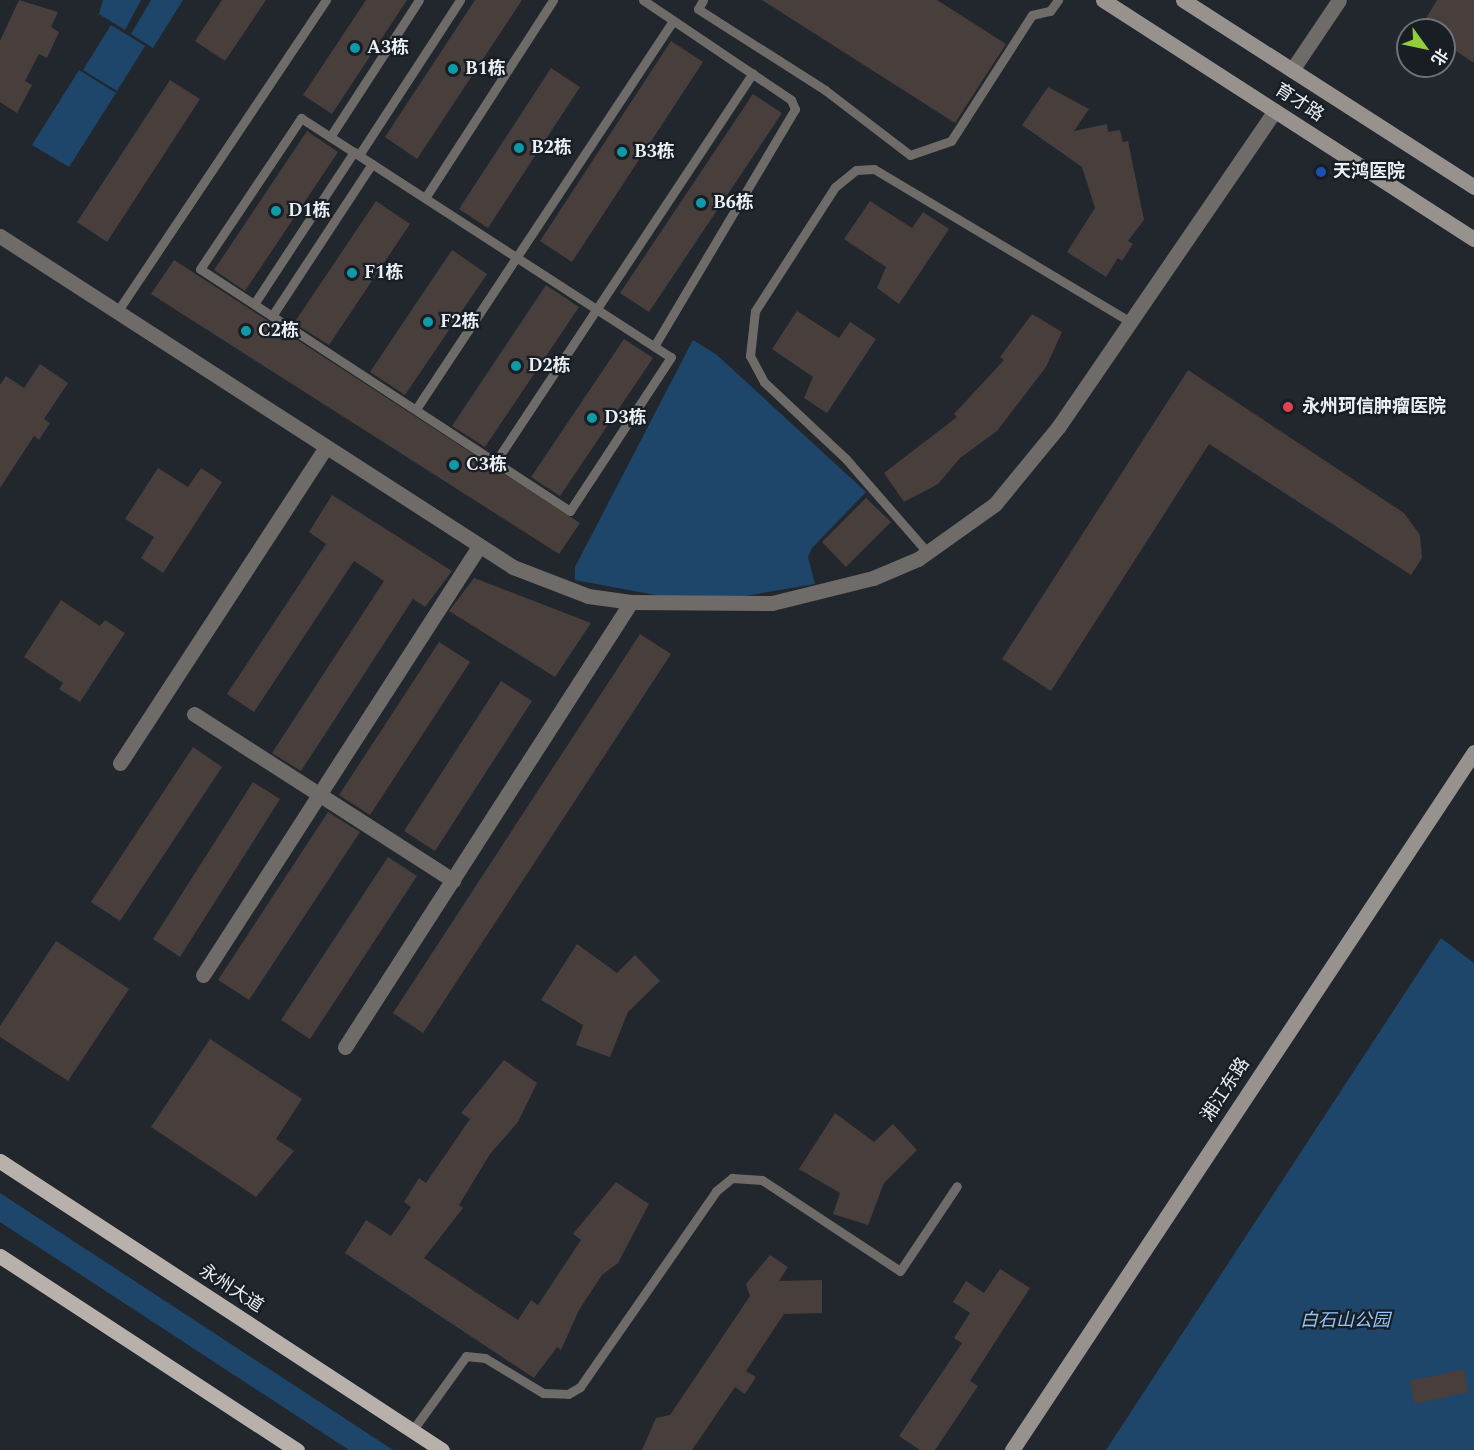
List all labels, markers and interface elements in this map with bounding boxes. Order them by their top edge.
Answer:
north arrow [1396,18,1456,78]
place label: A3栋 [367,37,409,59]
marker: A3栋 [348,41,362,55]
text: 北 [1425,43,1454,70]
place label: B1栋 [465,58,506,80]
marker: B1栋 [446,62,460,76]
street label: 育才路 [1270,79,1328,127]
place label: B2栋 [531,137,572,159]
marker: B2栋 [512,141,526,155]
place label: B3栋 [634,141,675,163]
marker: B3栋 [615,145,629,159]
place label: 天鸿医院 [1333,161,1405,183]
marker: 天鸿医院 [1314,165,1328,179]
place label: B6栋 [713,192,754,214]
marker: B6栋 [694,196,708,210]
place label: D1栋 [288,200,331,222]
marker: D1栋 [269,204,283,218]
place label: F1栋 [364,262,403,284]
marker: F1栋 [345,266,359,280]
place label: F2栋 [440,311,479,333]
marker: F2栋 [421,315,435,329]
place label: C2栋 [258,320,299,342]
marker: C2栋 [239,324,253,338]
place label: D2栋 [528,355,571,377]
marker: D2栋 [509,359,523,373]
place label: 永州珂信肿瘤医院 [1302,396,1446,418]
marker: 永州珂信肿瘤医院 [1279,398,1297,416]
place label: D3栋 [604,407,647,429]
marker: D3栋 [585,411,599,425]
place label: C3栋 [466,454,507,476]
marker: C3栋 [447,458,461,472]
street label: 湘江东路 [1197,1054,1255,1126]
street label: 永州大道 [195,1260,267,1318]
park label: 白石山公园 [1300,1310,1390,1332]

